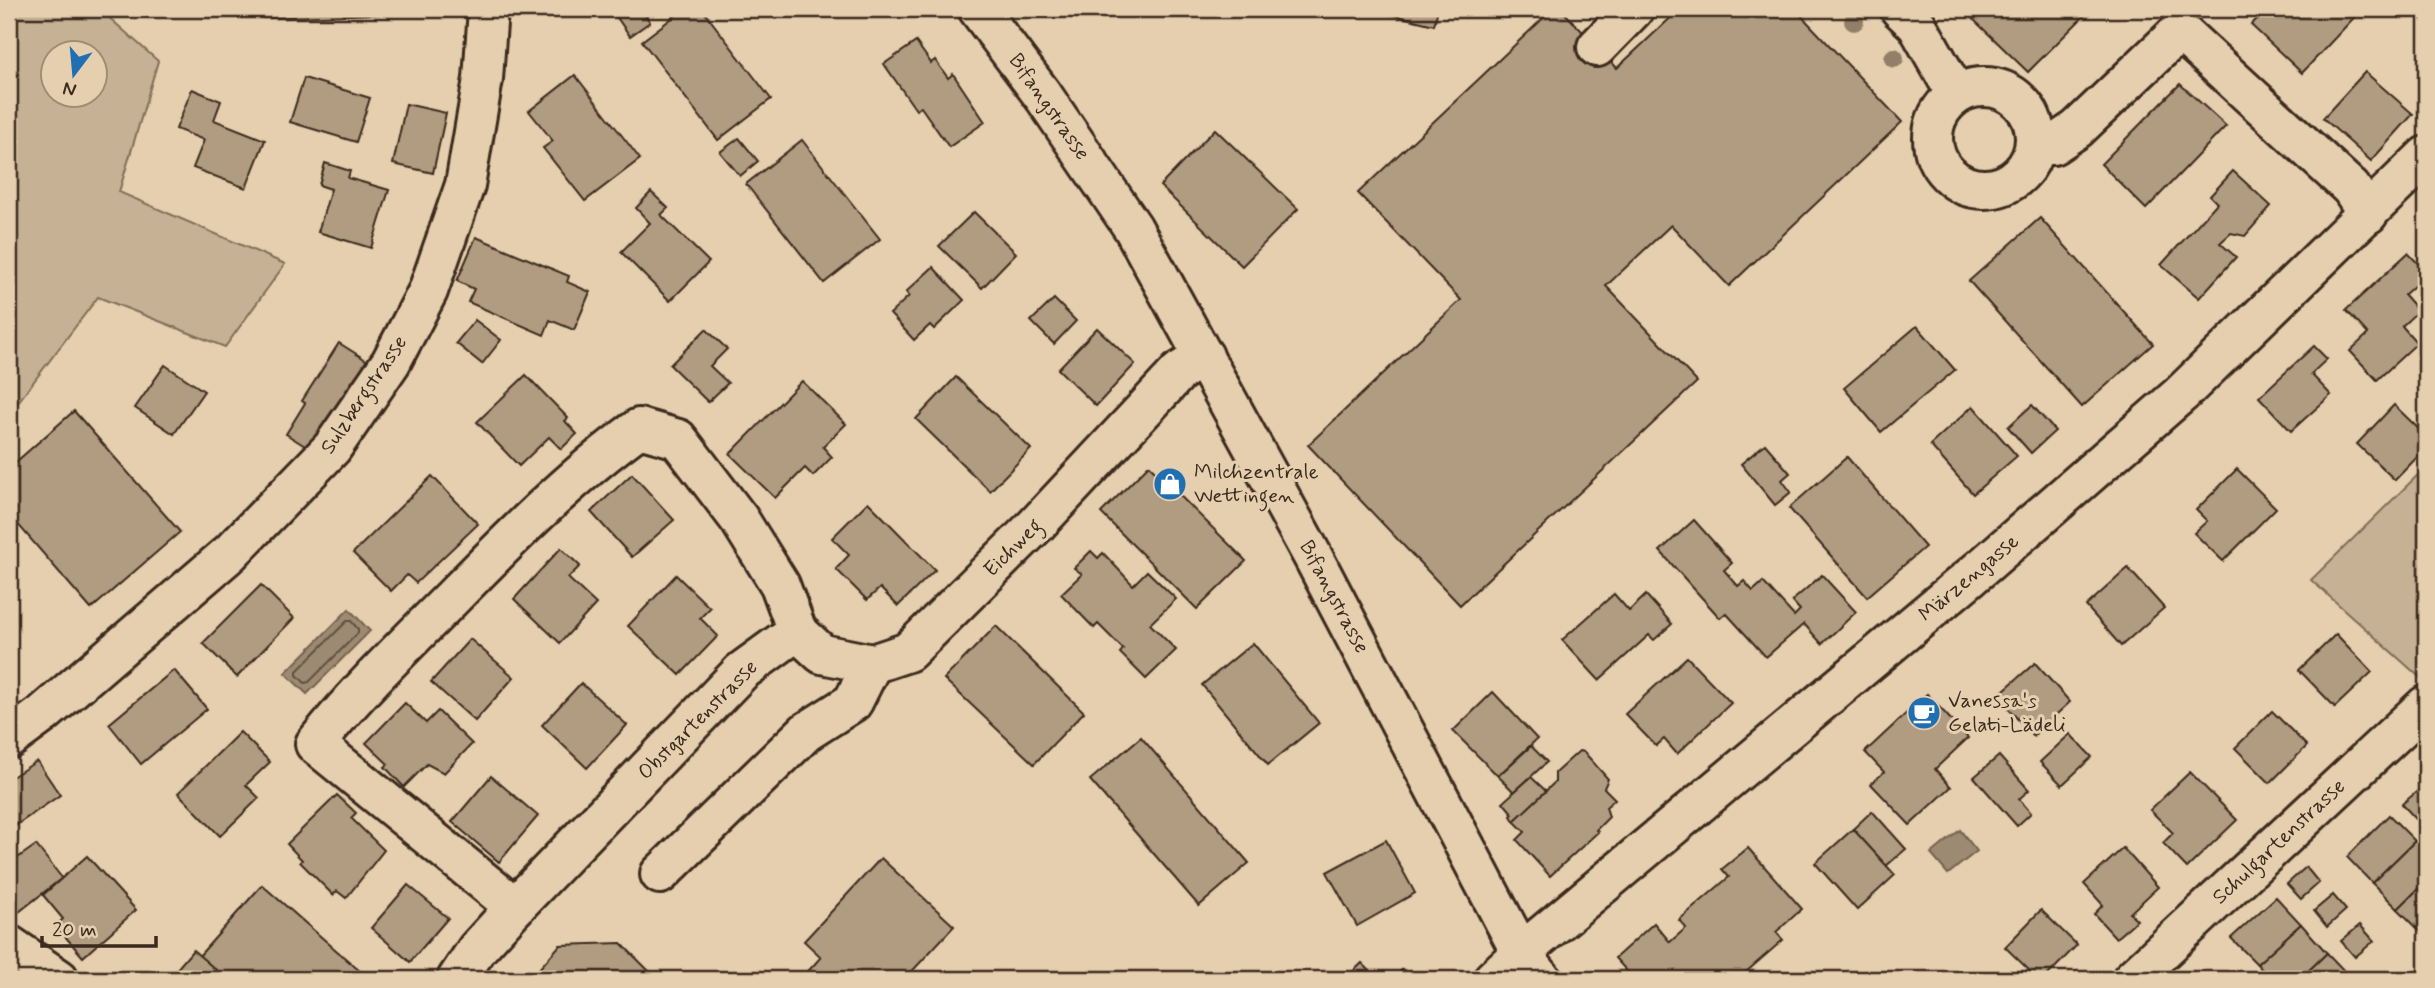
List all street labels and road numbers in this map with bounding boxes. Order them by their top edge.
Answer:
street label: Bifangstrasse [1002,48,1096,166]
street label: Sulzbergstrasse [314,330,416,461]
street label: Eichweg [977,512,1050,585]
street label: Märzengasse [1913,528,2025,628]
street label: Bifangstrasse [1292,536,1376,658]
street label: Obstgartenstrasse [632,654,764,786]
street label: Schulgartenstrasse [2206,773,2353,912]

